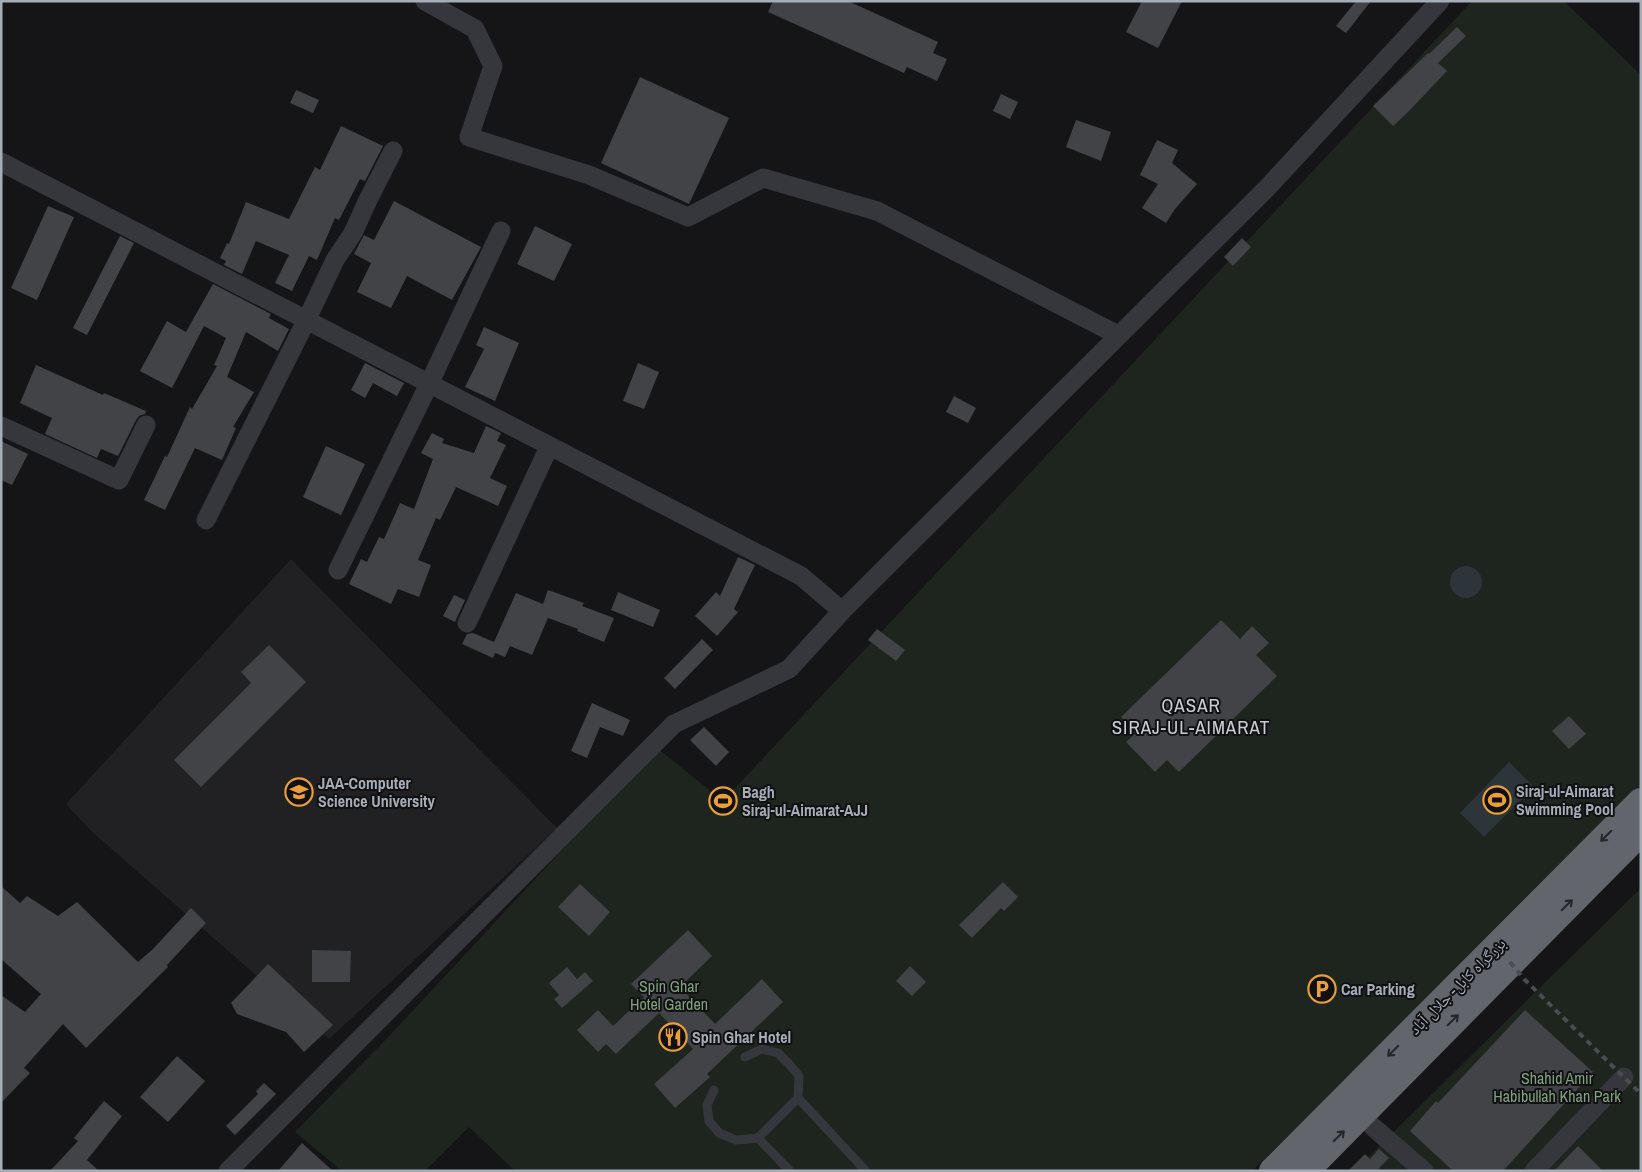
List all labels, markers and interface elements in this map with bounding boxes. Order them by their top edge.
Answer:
district label: QASAR SIRAJ-UL-AIMARAT [1112,692,1270,740]
place label: JAA-Computer Science University [318,772,435,812]
school or university icon: JAA-Computer Science University [284,777,314,807]
place label: Siraj-ul-Aimarat Swimming Pool [1516,780,1614,820]
place label: Bagh Siraj-ul-Aimarat-AJJ [742,781,868,821]
sports icon: Siraj-ul-Aimarat Swimming Pool [1482,785,1512,815]
sports icon: Bagh Siraj-ul-Aimarat-AJJ [708,786,738,816]
one-way arrow [1601,830,1613,842]
one-way arrow [1561,899,1573,911]
street label: بزرگراه کابل- جلال آباد [1404,933,1510,1039]
parking icon: Car Parking [1307,974,1337,1004]
park label: Spin Ghar Hotel Garden [630,975,708,1015]
place label: Car Parking [1341,978,1415,1000]
one-way arrow [1447,1014,1459,1027]
restaurant icon: Spin Ghar Hotel [658,1022,688,1052]
place label: Spin Ghar Hotel [692,1026,791,1048]
one-way arrow [1387,1044,1399,1057]
park label: Shahid Amir Habibullah Khan Park [1493,1067,1621,1107]
one-way arrow [1333,1130,1345,1142]

